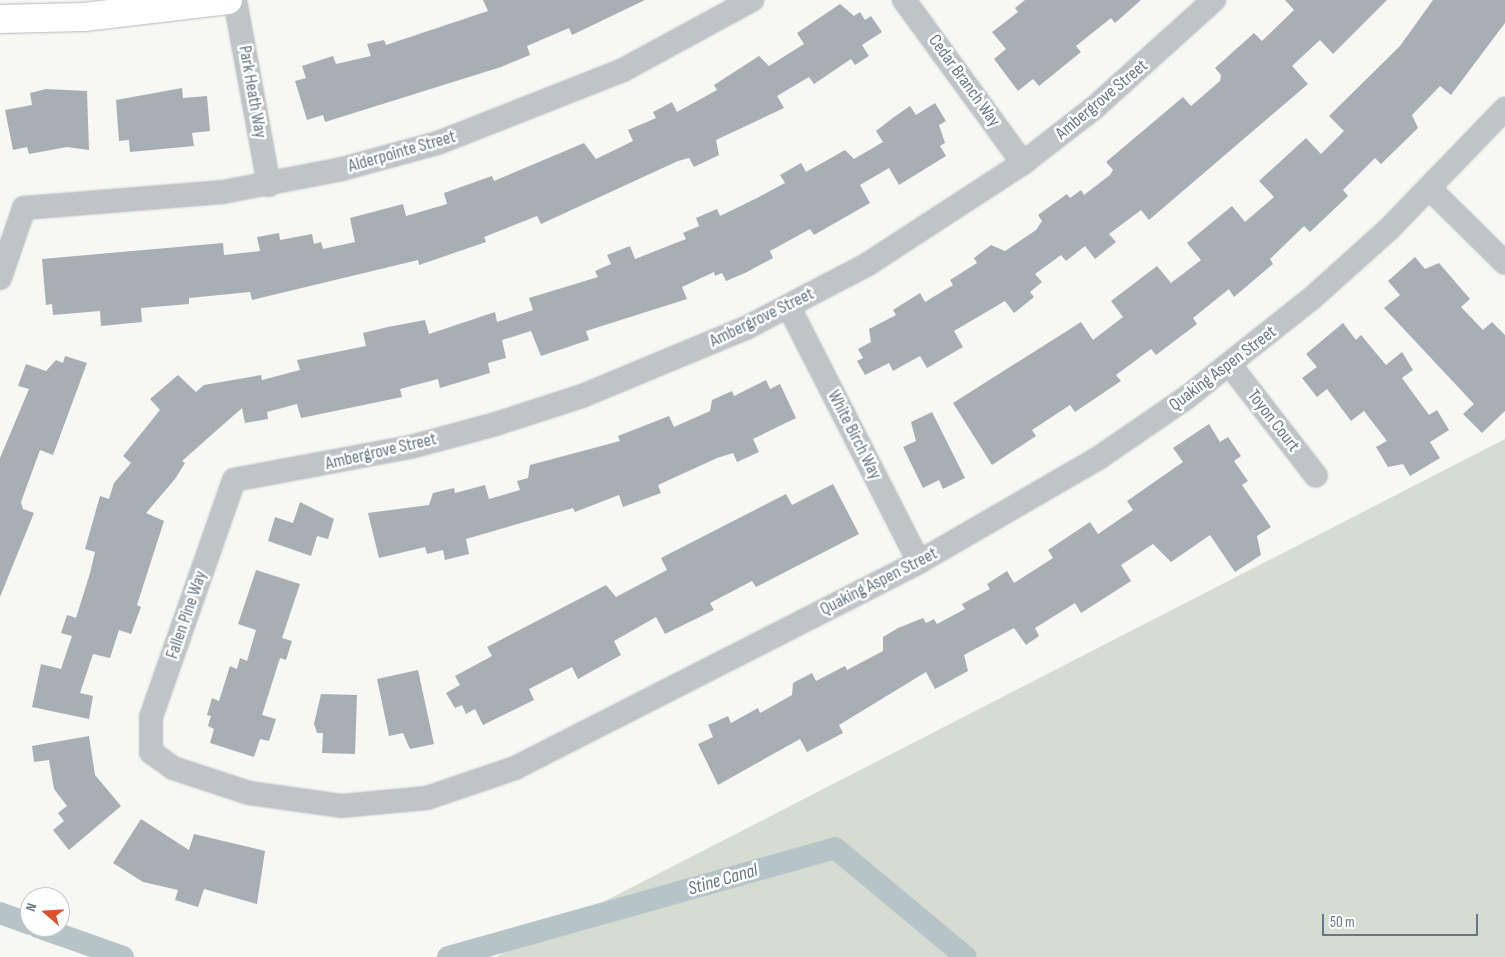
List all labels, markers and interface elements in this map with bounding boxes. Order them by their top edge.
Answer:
street label: Cedar Branch Way [923,31,1005,131]
street label: Park Heath Way [233,44,271,140]
street label: Ambergrove Street [1052,55,1152,145]
street label: Alderpointe Street [346,126,458,178]
street label: Ambergrove Street [706,283,818,353]
street label: Quaking Aspen Street [1165,322,1281,416]
street label: Toyon Court [1242,386,1304,456]
street label: White Birch Way [822,387,886,483]
street label: Ambergrove Street [323,429,439,475]
street label: Quaking Aspen Street [817,543,941,621]
street label: Fallen Pine Way [162,568,212,662]
water label: Stine Canal [686,859,760,901]
north arrow [20,887,70,937]
text: N [22,901,41,914]
scale bar [1325,904,1481,936]
text: 50 m [1330,913,1355,932]

